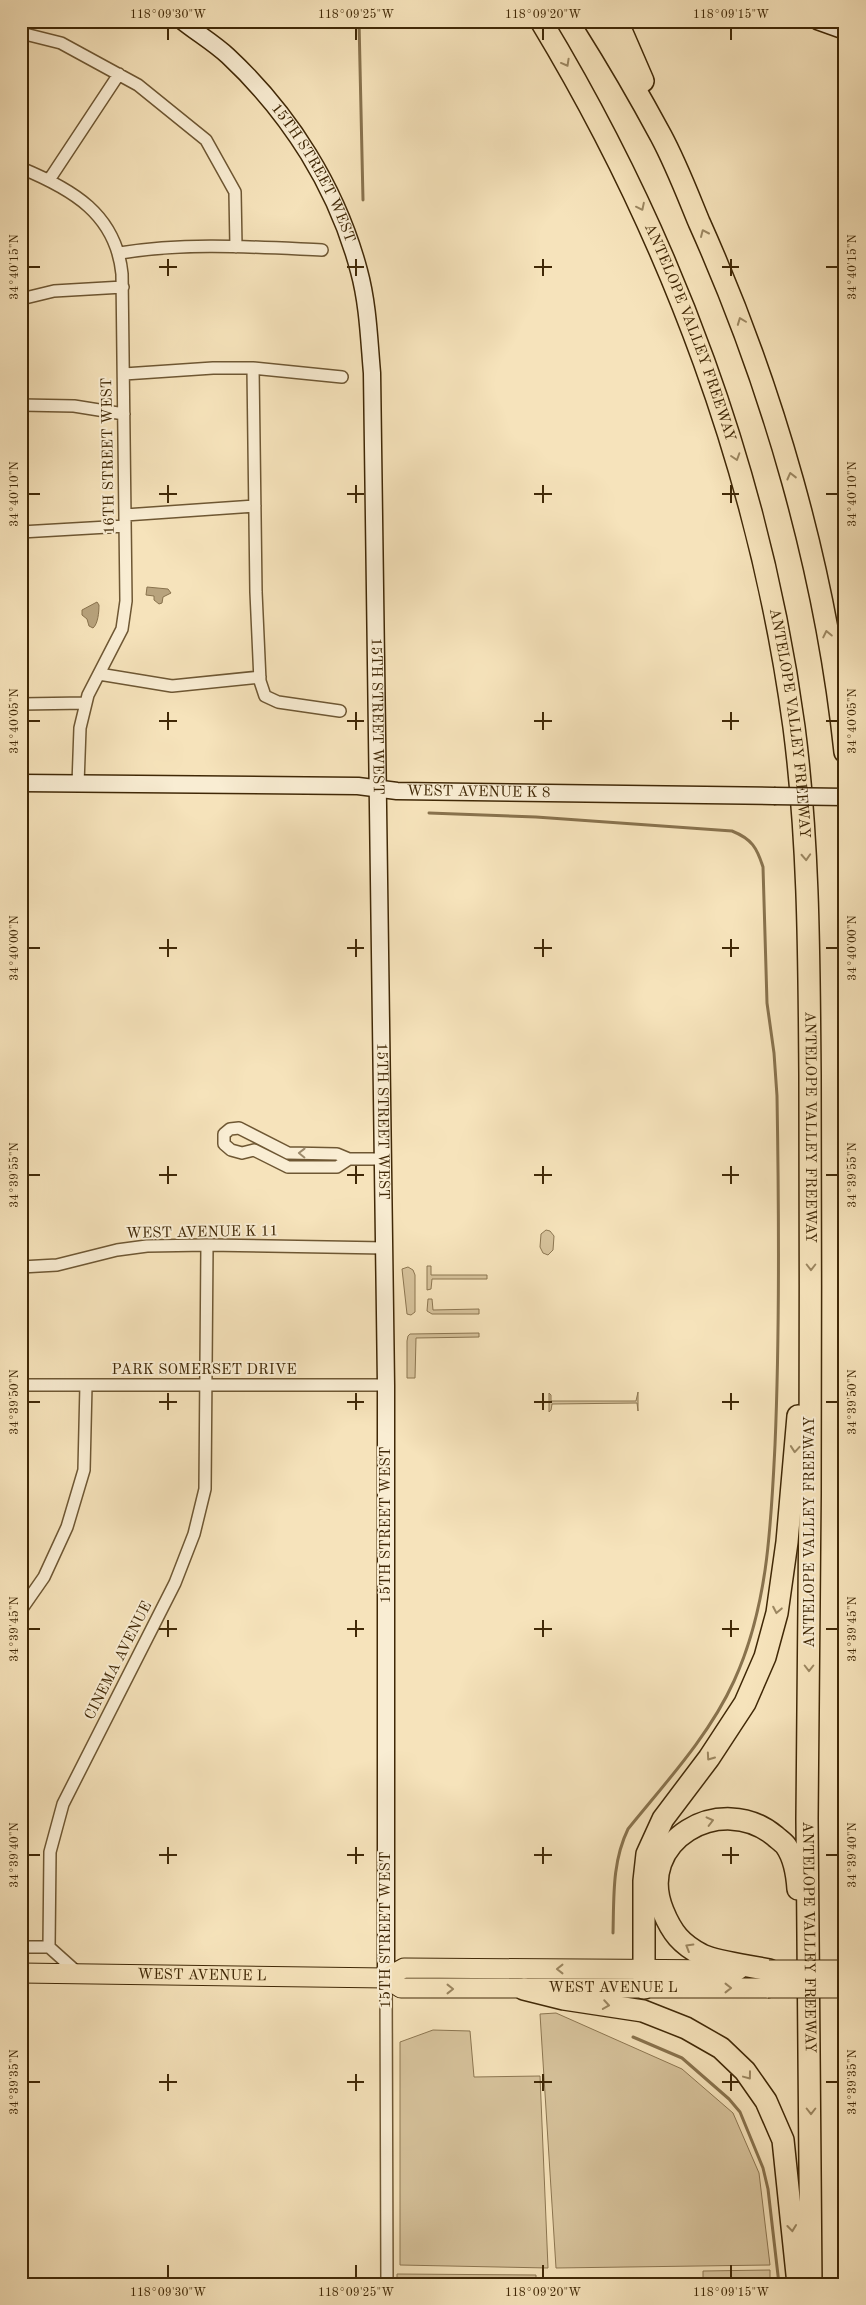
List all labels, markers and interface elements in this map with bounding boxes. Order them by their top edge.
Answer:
text: 118°09'25"W [318,8,394,21]
text: 118°09'15"W [693,8,769,21]
text: 118°09'30"W [130,9,206,21]
text: 118°09'20"W [505,9,581,21]
one-way arrow [560,58,570,67]
street label: 15TH STREET WEST [268,101,357,244]
one-way arrow [635,202,646,211]
street label: ANTELOPE VALLEY FREEWAY [641,221,738,443]
one-way arrow [700,229,711,238]
text: 34°40'15"N [8,234,21,300]
text: 34°40'15"N [846,234,859,300]
one-way arrow [737,318,747,326]
street label: 16TH STREET WEST [100,377,118,535]
one-way arrow [730,452,740,461]
text: 34°40'10"N [9,461,21,527]
text: 34°40'10"N [847,461,859,527]
one-way arrow [786,471,797,480]
street label: ANTELOPE VALLEY FREEWAY [766,607,812,839]
one-way arrow [822,630,833,639]
street label: 15TH STREET WEST [368,638,385,795]
text: 34°40'05"N [8,688,21,754]
text: 34°40'05"N [846,688,859,754]
street label: WEST AVENUE K 8 [407,784,551,801]
one-way arrow [800,854,811,862]
text: 34°40'00"N [9,915,21,981]
text: 34°40'00"N [847,915,859,981]
street label: ANTELOPE VALLEY FREEWAY [802,1011,818,1243]
street label: 15TH STREET WEST [374,1043,391,1200]
text: 34°39'55"N [8,1142,21,1208]
text: 34°39'55"N [846,1142,859,1208]
one-way arrow [297,1148,305,1158]
street label: WEST AVENUE K 11 [126,1224,278,1242]
one-way arrow [806,1264,816,1271]
street label: PARK SOMERSET DRIVE [111,1363,297,1378]
text: 34°39'50"N [8,1369,21,1435]
text: 34°39'50"N [846,1369,859,1435]
street label: ANTELOPE VALLEY FREEWAY [803,1416,818,1648]
one-way arrow [790,1445,801,1453]
street label: 15TH STREET WEST [379,1447,394,1603]
text: 34°39'45"N [8,1596,21,1662]
text: 34°39'45"N [846,1596,859,1662]
street label: CINEMA AVENUE [83,1599,155,1723]
one-way arrow [772,1606,783,1615]
one-way arrow [803,1664,814,1672]
one-way arrow [707,1751,716,1760]
one-way arrow [705,1816,714,1827]
street label: ANTELOPE VALLEY FREEWAY [800,1821,817,2053]
text: 34°39'40"N [9,1822,21,1888]
text: 34°39'40"N [847,1822,859,1888]
street label: 15TH STREET WEST [379,1852,394,2008]
one-way arrow [685,1943,694,1953]
one-way arrow [556,1964,564,1974]
street label: WEST AVENUE L [137,1967,267,1984]
street label: WEST AVENUE L [548,1981,678,1996]
one-way arrow [724,1983,732,1993]
one-way arrow [446,1984,454,1994]
one-way arrow [601,2000,610,2010]
text: 34°39'35"N [8,2049,21,2115]
text: 34°39'35"N [846,2049,859,2115]
one-way arrow [742,2070,750,2079]
one-way arrow [806,2107,816,2115]
one-way arrow [786,2224,797,2232]
text: 118°09'25"W [318,2286,394,2299]
text: 118°09'15"W [693,2286,769,2299]
text: 118°09'30"W [130,2287,206,2299]
text: 118°09'20"W [505,2287,581,2299]

